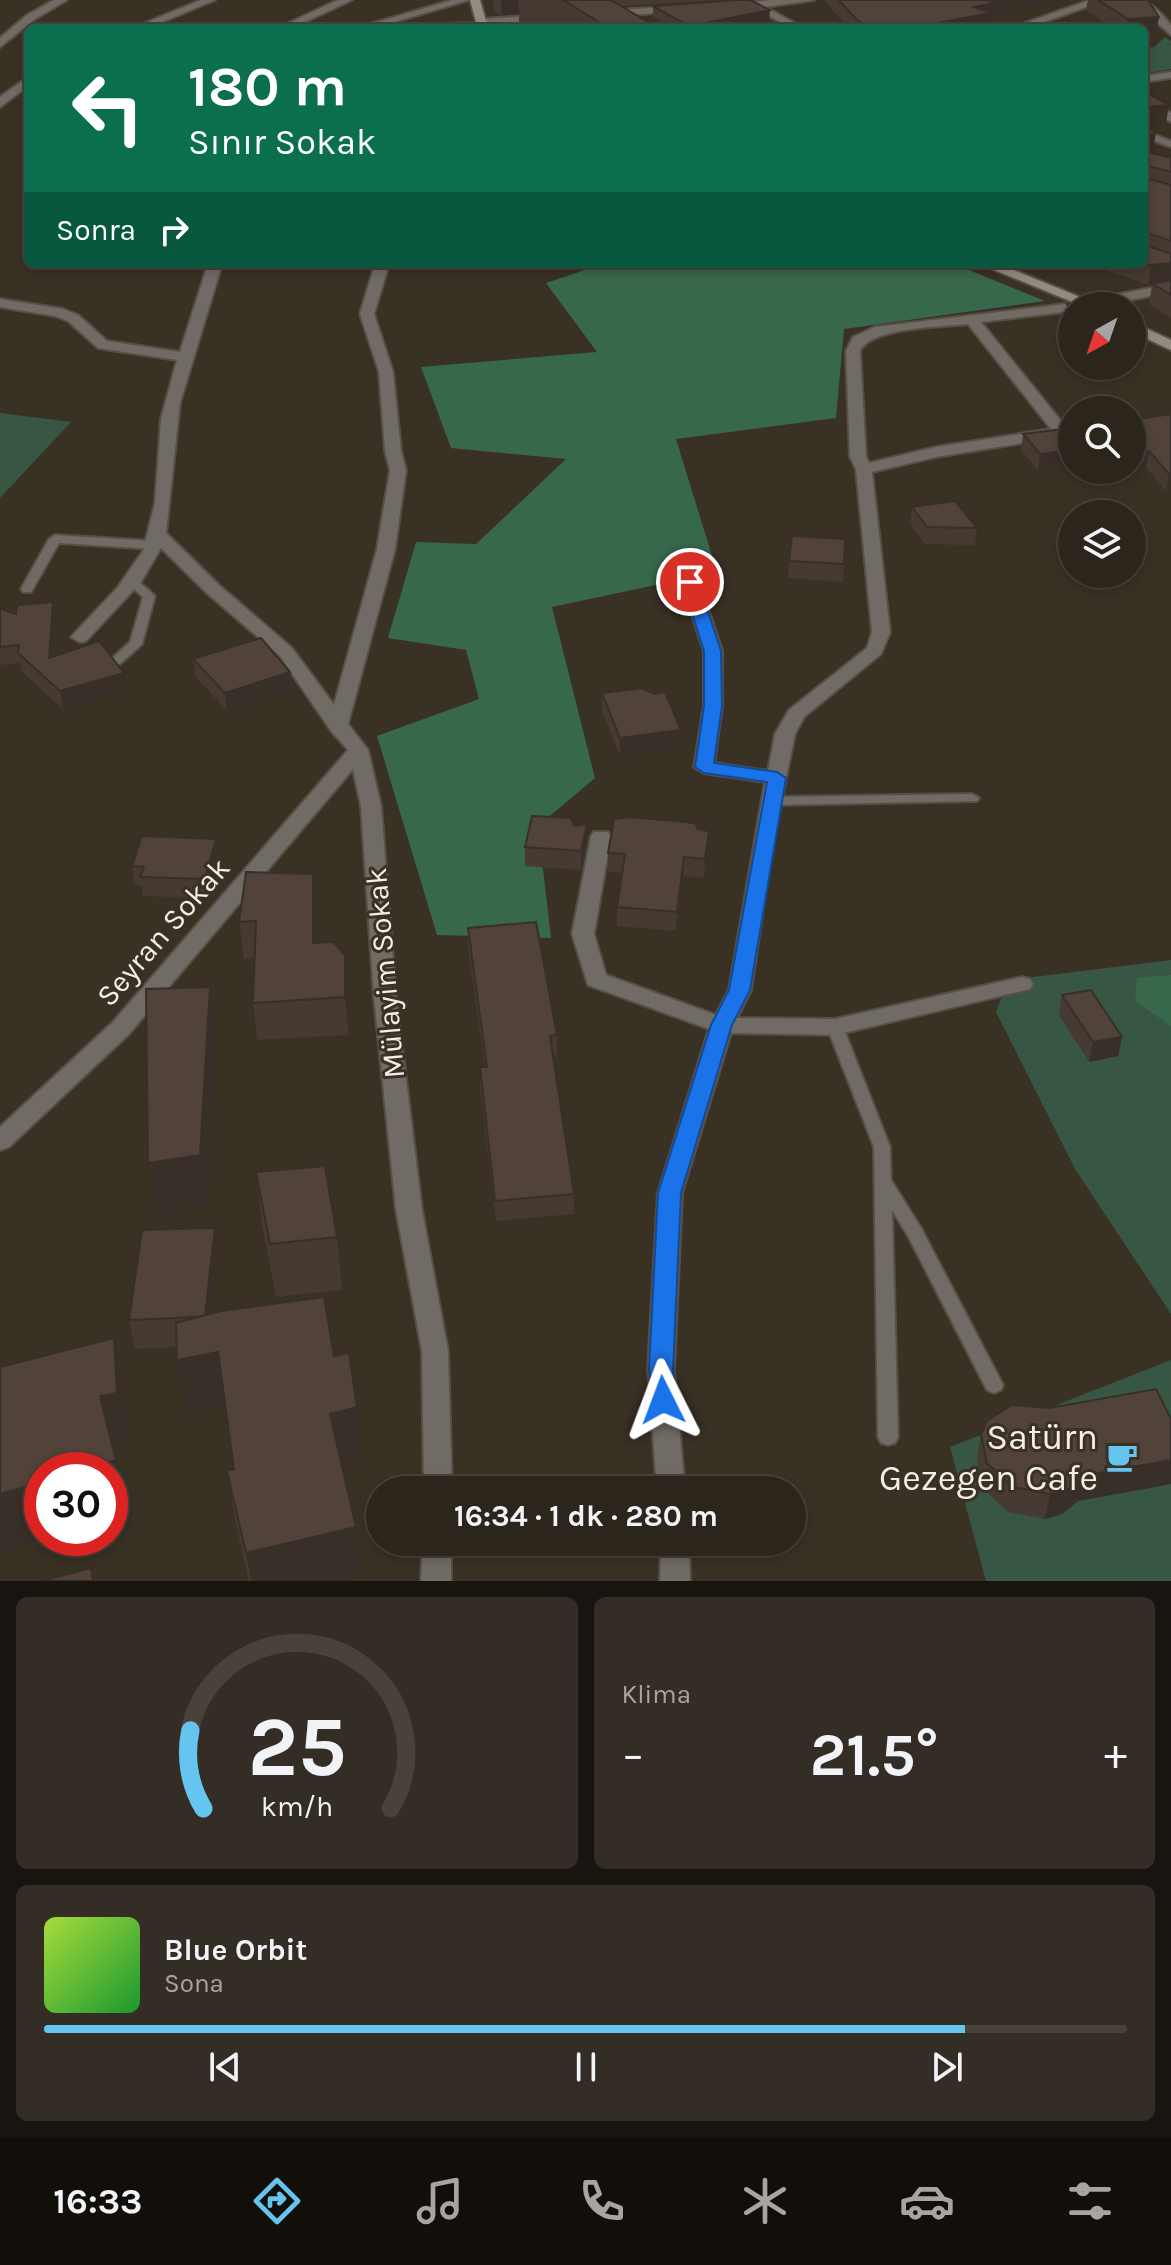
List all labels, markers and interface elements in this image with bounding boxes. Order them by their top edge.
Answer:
text: 180 m [188,54,347,119]
icon: left [56,56,160,160]
text: Sınır Sokak [188,121,376,163]
icon: right [152,208,196,252]
text: Sonra [56,212,136,248]
north arrow [1058,292,1146,380]
map controls [1058,292,1146,588]
button: search [1058,396,1146,484]
button: layers [1058,500,1146,588]
pin [656,548,724,616]
icon: arrive [668,560,712,604]
street label: Seyran Sokak [89,850,237,1014]
street label: Mülayim Sokak [358,866,412,1080]
position arrow [621,1358,705,1442]
place label: Satürn Gezegen Cafe [879,1416,1098,1499]
cafe icon: Satürn Gezegen Cafe [1105,1440,1139,1474]
speed limit sign: 30 [24,1452,128,1556]
text: 16:34 · 1 dk · 280 m [454,1498,718,1534]
text: Klima [622,1679,691,1710]
text: 25 [247,1699,346,1796]
text: 21.5° [810,1720,939,1790]
text: − [622,1729,645,1780]
text: + [1104,1729,1127,1780]
text: km/h [261,1790,333,1823]
text: Blue Orbit [164,1932,307,1968]
text: Sona [164,1968,224,1999]
icon: previous [203,2045,247,2089]
icon: pause [564,2045,608,2089]
icon: next [925,2045,969,2089]
icon: directions [249,2173,305,2229]
icon: music [412,2173,468,2229]
icon: phone [574,2173,630,2229]
icon: climate [737,2173,793,2229]
icon: car [899,2173,955,2229]
icon: filters [1062,2173,1118,2229]
text: 16:33 [53,2180,142,2222]

